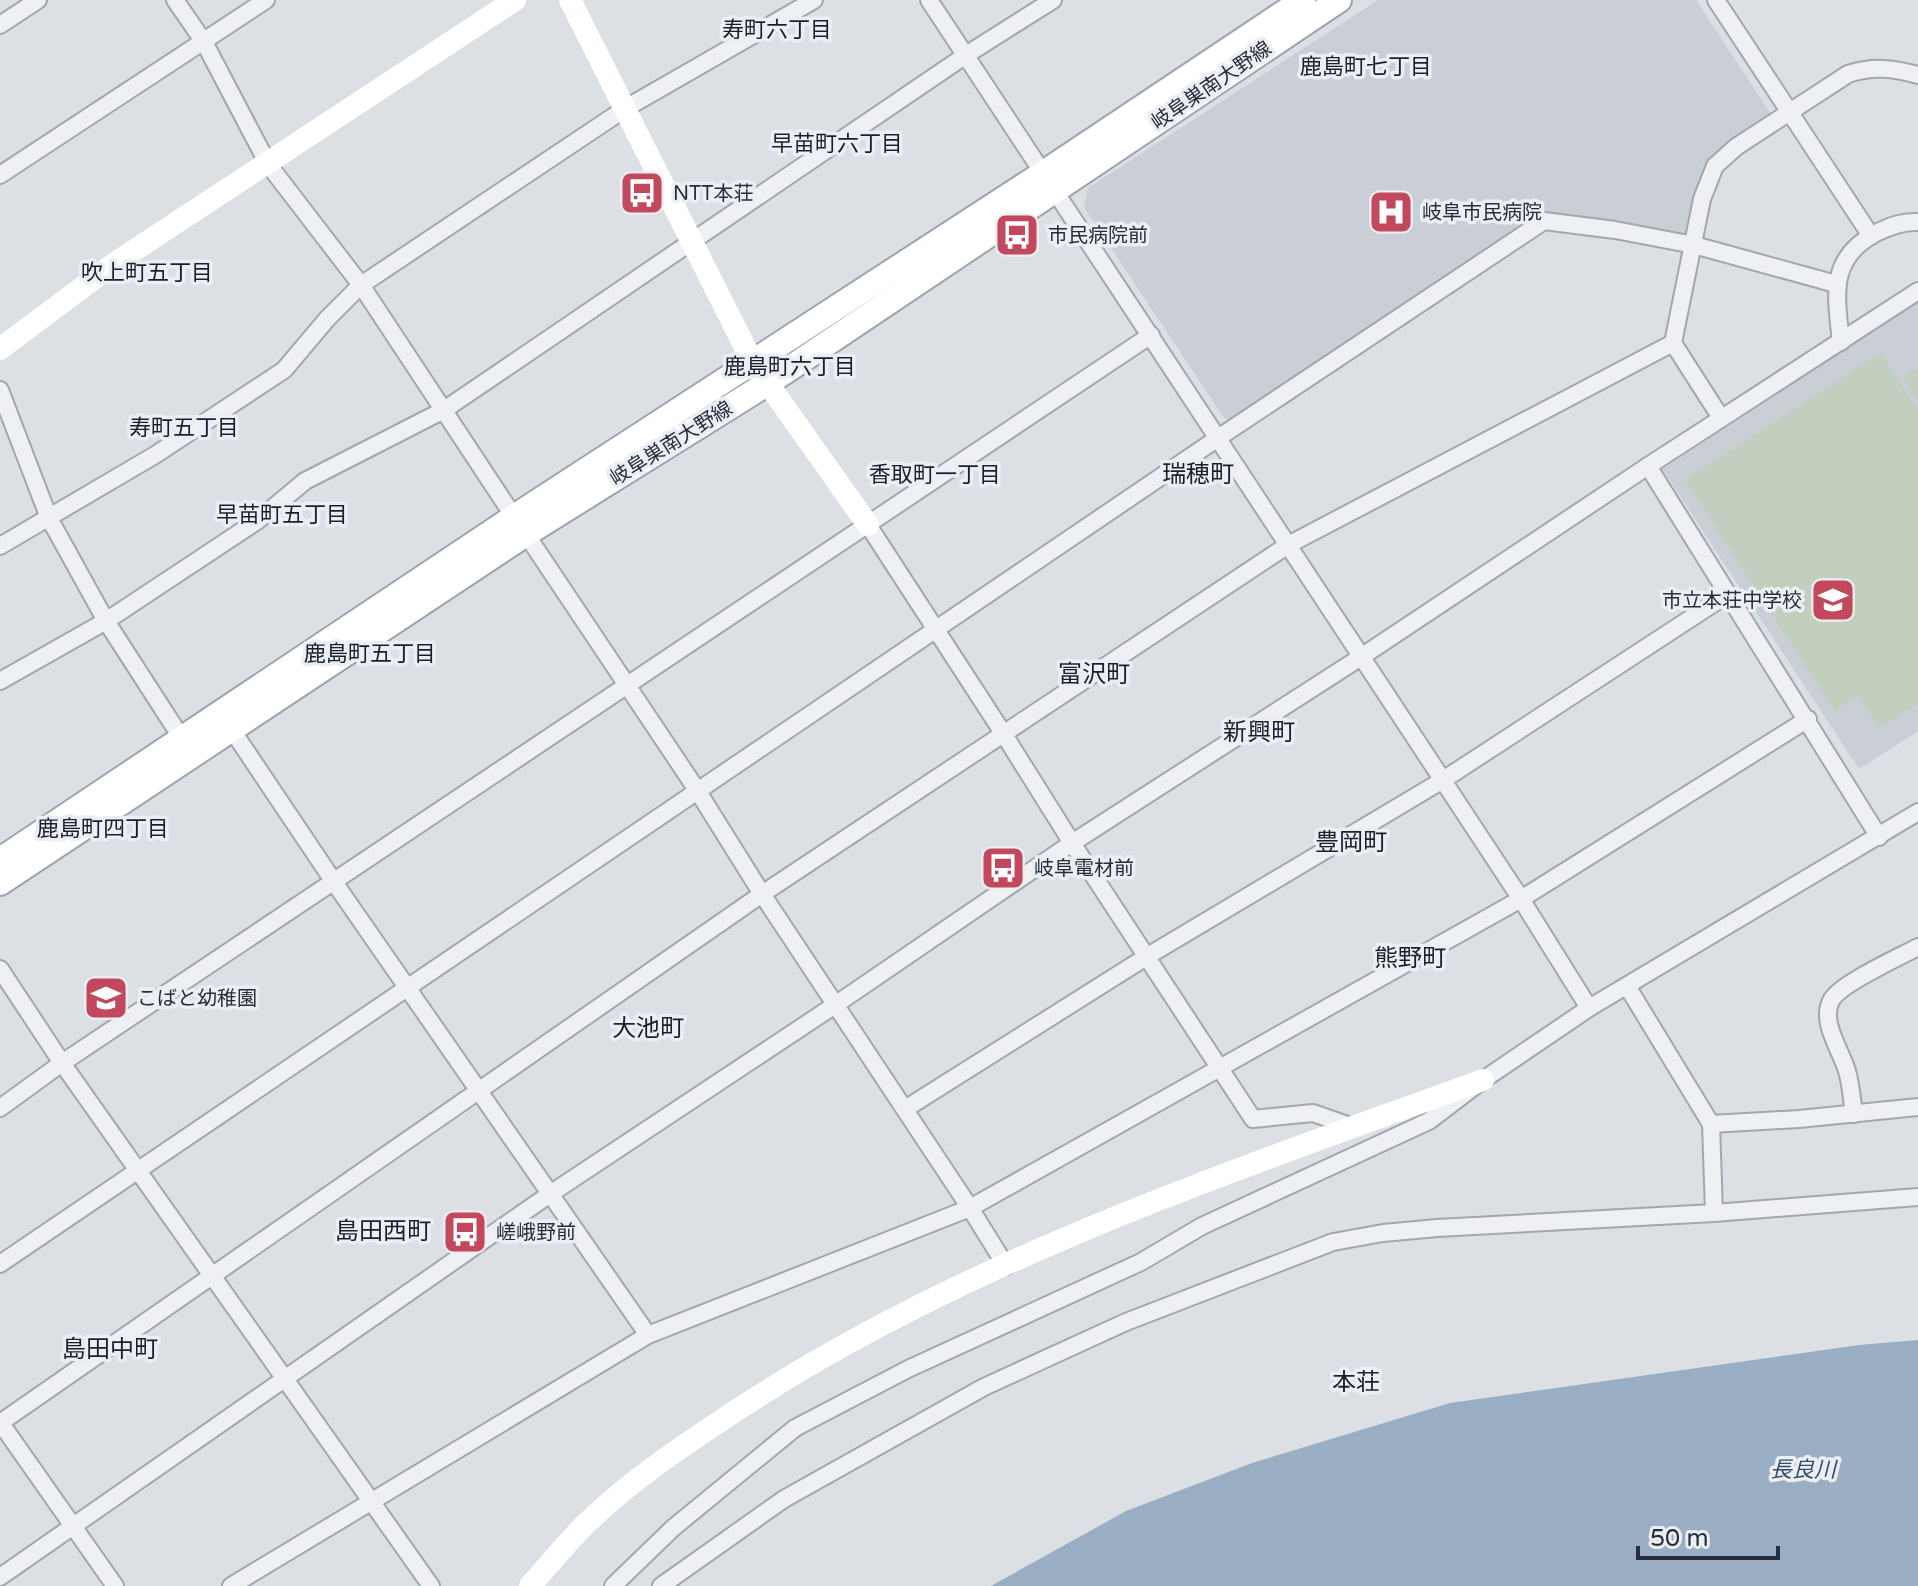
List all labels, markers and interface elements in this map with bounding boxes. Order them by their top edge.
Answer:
district label: 寿町六丁目 [722,17,832,43]
street label: 岐阜巣南大野線 [1147,37,1276,135]
district label: 鹿島町七丁目 [1300,54,1432,80]
district label: 早苗町六丁目 [771,131,903,157]
bus stop icon: NTT本荘 [618,169,666,217]
place label: NTT本荘 [673,182,753,206]
hospital icon: 岐阜市民病院 [1367,188,1415,236]
place label: 岐阜市民病院 [1422,201,1542,225]
bus stop icon: 市民病院前 [993,211,1041,259]
place label: 市民病院前 [1048,224,1148,248]
district label: 吹上町五丁目 [81,260,213,286]
district label: 鹿島町六丁目 [724,354,856,380]
street label: 岐阜巣南大野線 [606,397,737,491]
district label: 寿町五丁目 [129,415,239,441]
district label: 瑞穂町 [1162,460,1234,489]
district label: 香取町一丁目 [869,462,1001,488]
district label: 早苗町五丁目 [216,502,348,528]
school or university icon: 市立本荘中学校 [1809,576,1857,624]
place label: 市立本荘中学校 [1662,589,1802,613]
district label: 鹿島町五丁目 [304,641,436,667]
district label: 富沢町 [1058,660,1130,689]
district label: 新興町 [1223,718,1295,747]
district label: 鹿島町四丁目 [37,816,169,842]
district label: 豊岡町 [1315,828,1387,857]
bus stop icon: 岐阜電材前 [979,844,1027,892]
place label: 岐阜電材前 [1034,857,1134,881]
district label: 熊野町 [1374,944,1446,973]
school or university icon: こばと幼稚園 [82,974,130,1022]
place label: こばと幼稚園 [137,987,257,1011]
district label: 大池町 [612,1014,684,1043]
bus stop icon: 嵯峨野前 [441,1208,489,1256]
district label: 島田西町 [335,1217,431,1246]
place label: 嵯峨野前 [496,1221,576,1245]
district label: 島田中町 [62,1335,158,1364]
district label: 本荘 [1332,1368,1380,1397]
water label: 長良川 [1770,1457,1838,1483]
scale bar [1638,1510,1778,1560]
text: 50 m [1650,1524,1708,1553]

